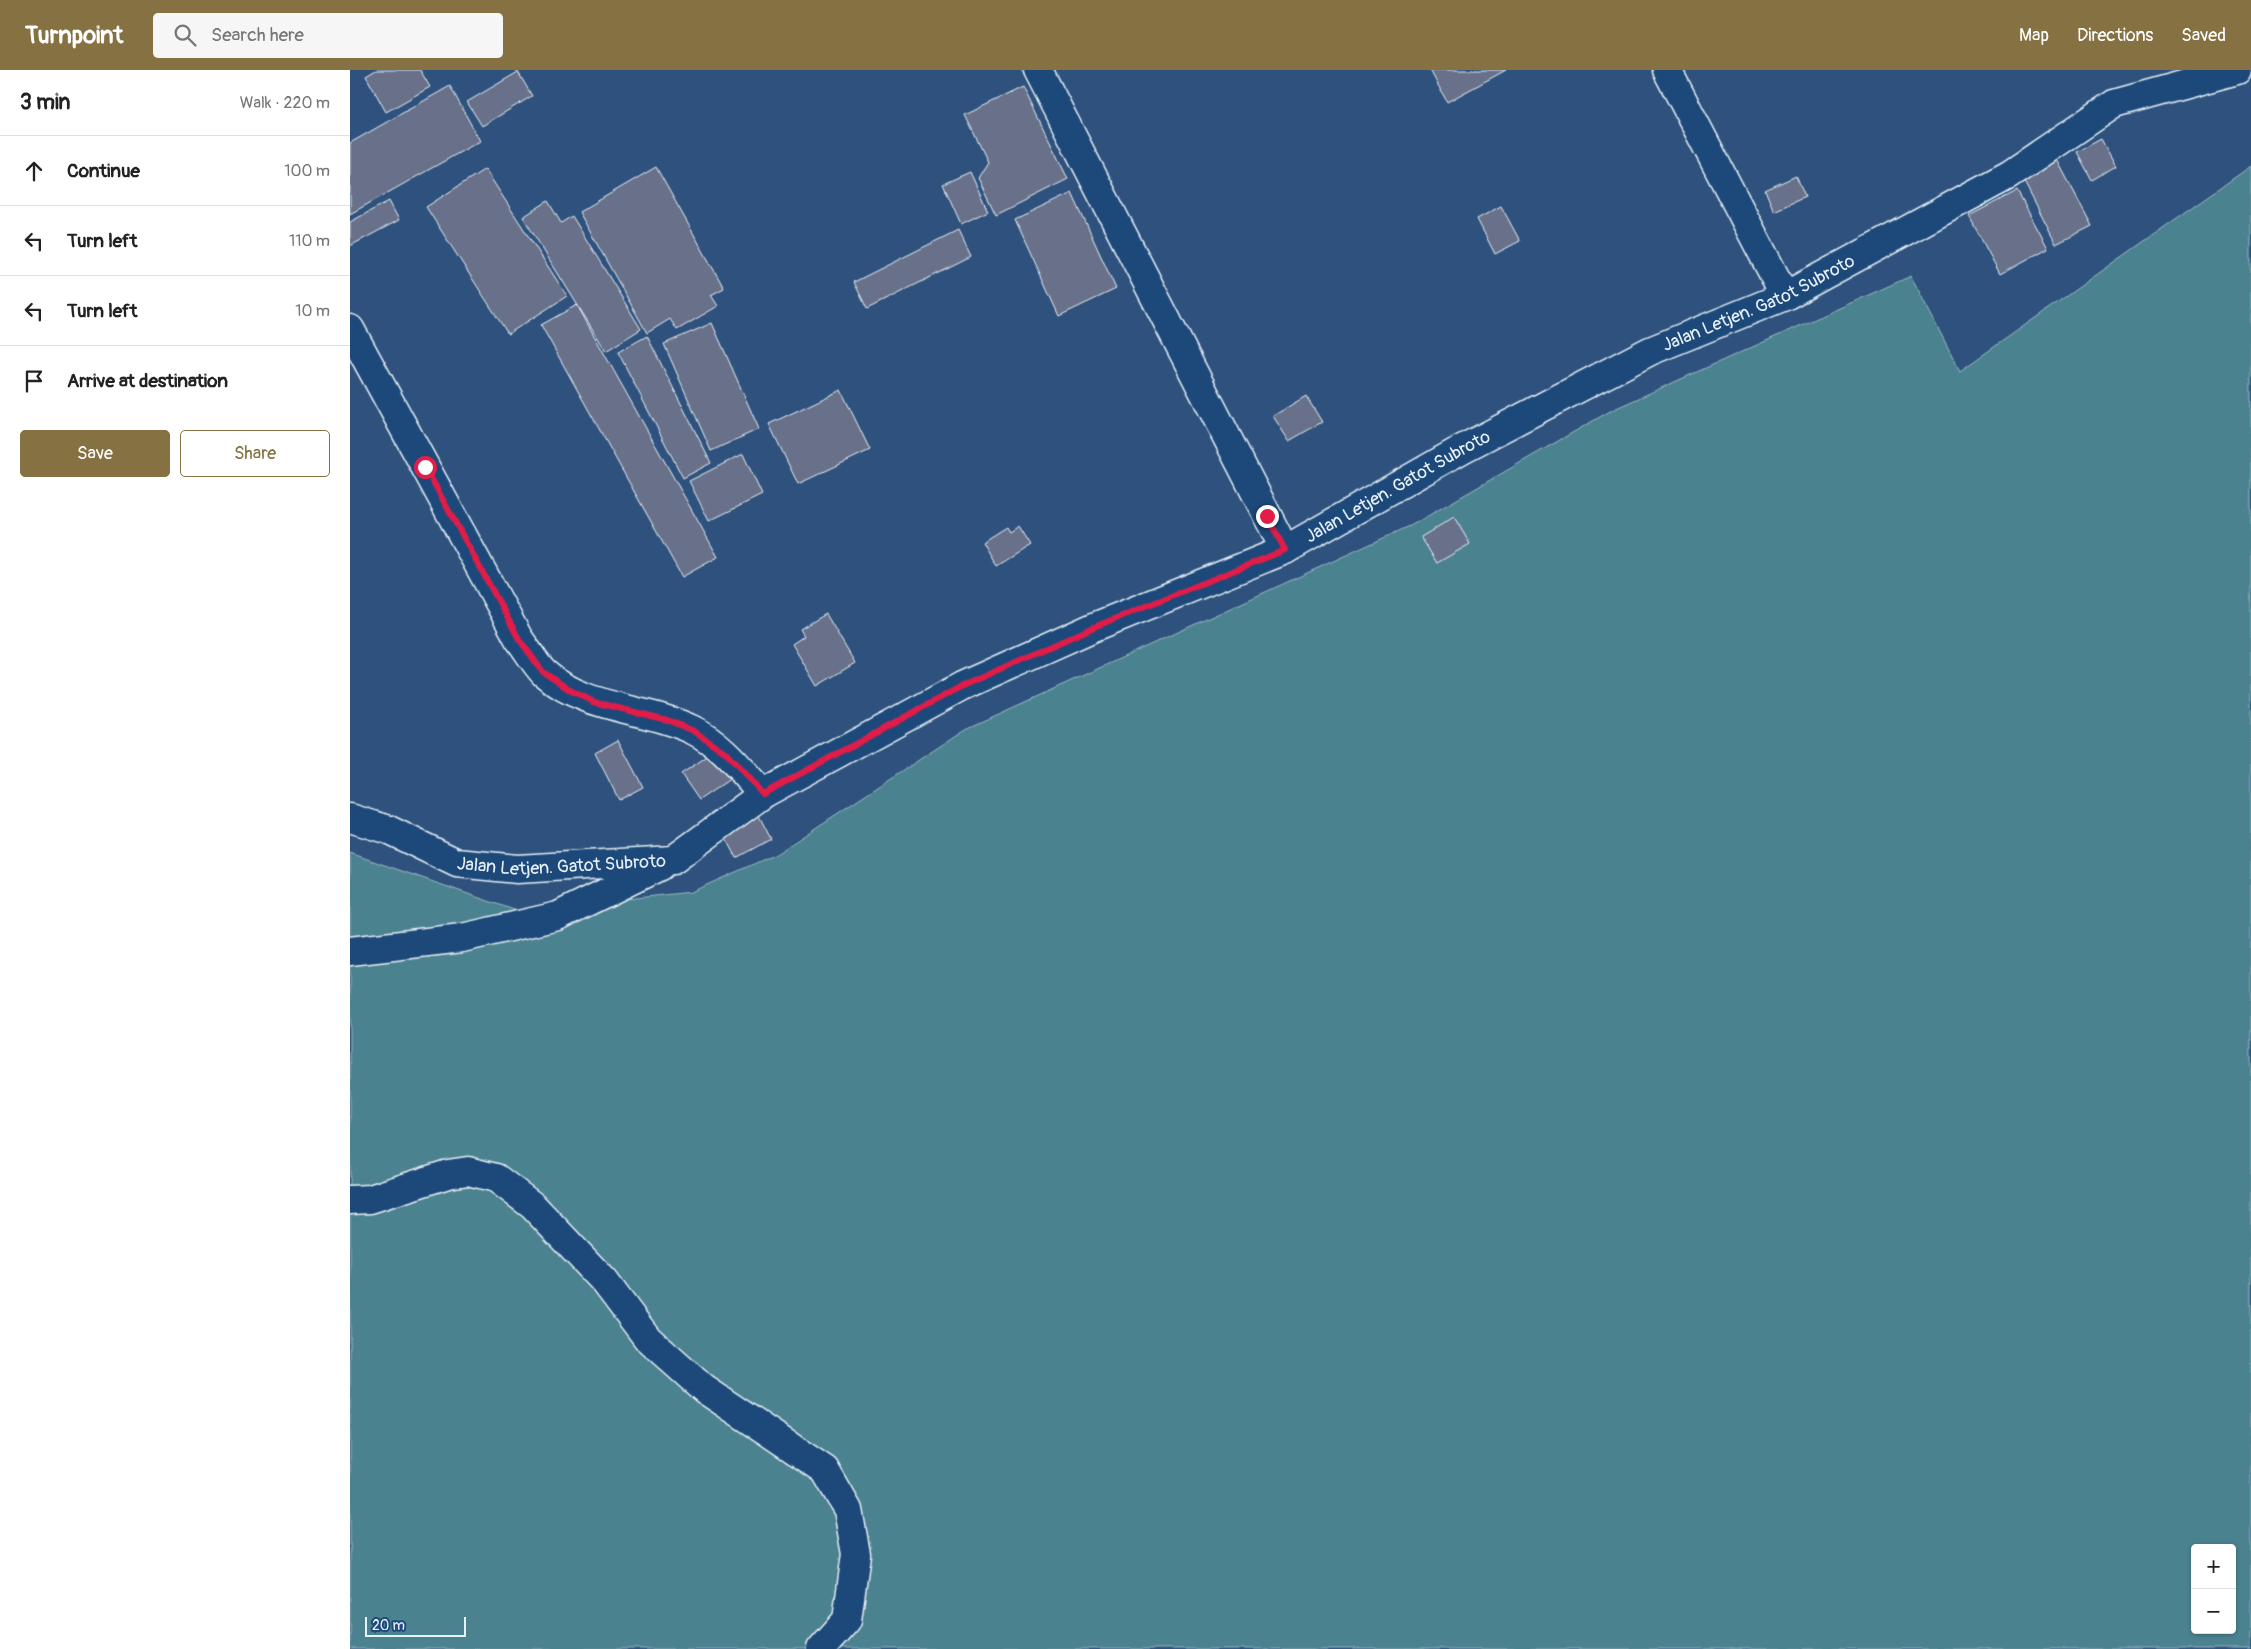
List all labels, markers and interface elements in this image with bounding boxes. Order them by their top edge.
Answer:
search box [153,13,503,58]
text: Turnpoint [25,21,123,50]
icon: search [171,21,199,49]
text: Search here [211,23,304,47]
text: Map [2019,24,2049,47]
text: Directions [2077,24,2153,47]
text: Saved [2181,24,2226,47]
text: 3 min [20,89,70,116]
text: Walk · 220 m [240,93,330,113]
icon: ahead [20,157,48,185]
text: Continue [67,159,140,183]
text: 100 m [284,161,330,181]
icon: left [20,227,48,255]
text: Turn left [67,229,137,253]
text: 110 m [289,231,330,251]
street label: Jalan Letjen. Gatot Subroto [1659,249,1859,357]
icon: left [20,297,48,325]
text: Turn left [67,299,137,323]
text: 10 m [295,301,330,321]
icon: arrive [20,367,48,395]
text: Arrive at destination [67,369,228,393]
street label: Jalan Letjen. Gatot Subroto [1301,425,1495,548]
button: Save [20,430,170,477]
button: Share [180,430,330,477]
route start [414,456,437,479]
route end [1256,505,1279,528]
street label: Jalan Letjen. Gatot Subroto [456,849,667,881]
map controls [2191,1544,2236,1634]
button: + [2191,1544,2236,1589]
button: − [2191,1589,2236,1634]
scale bar [365,1614,466,1637]
text: 20 m [372,1617,405,1634]

